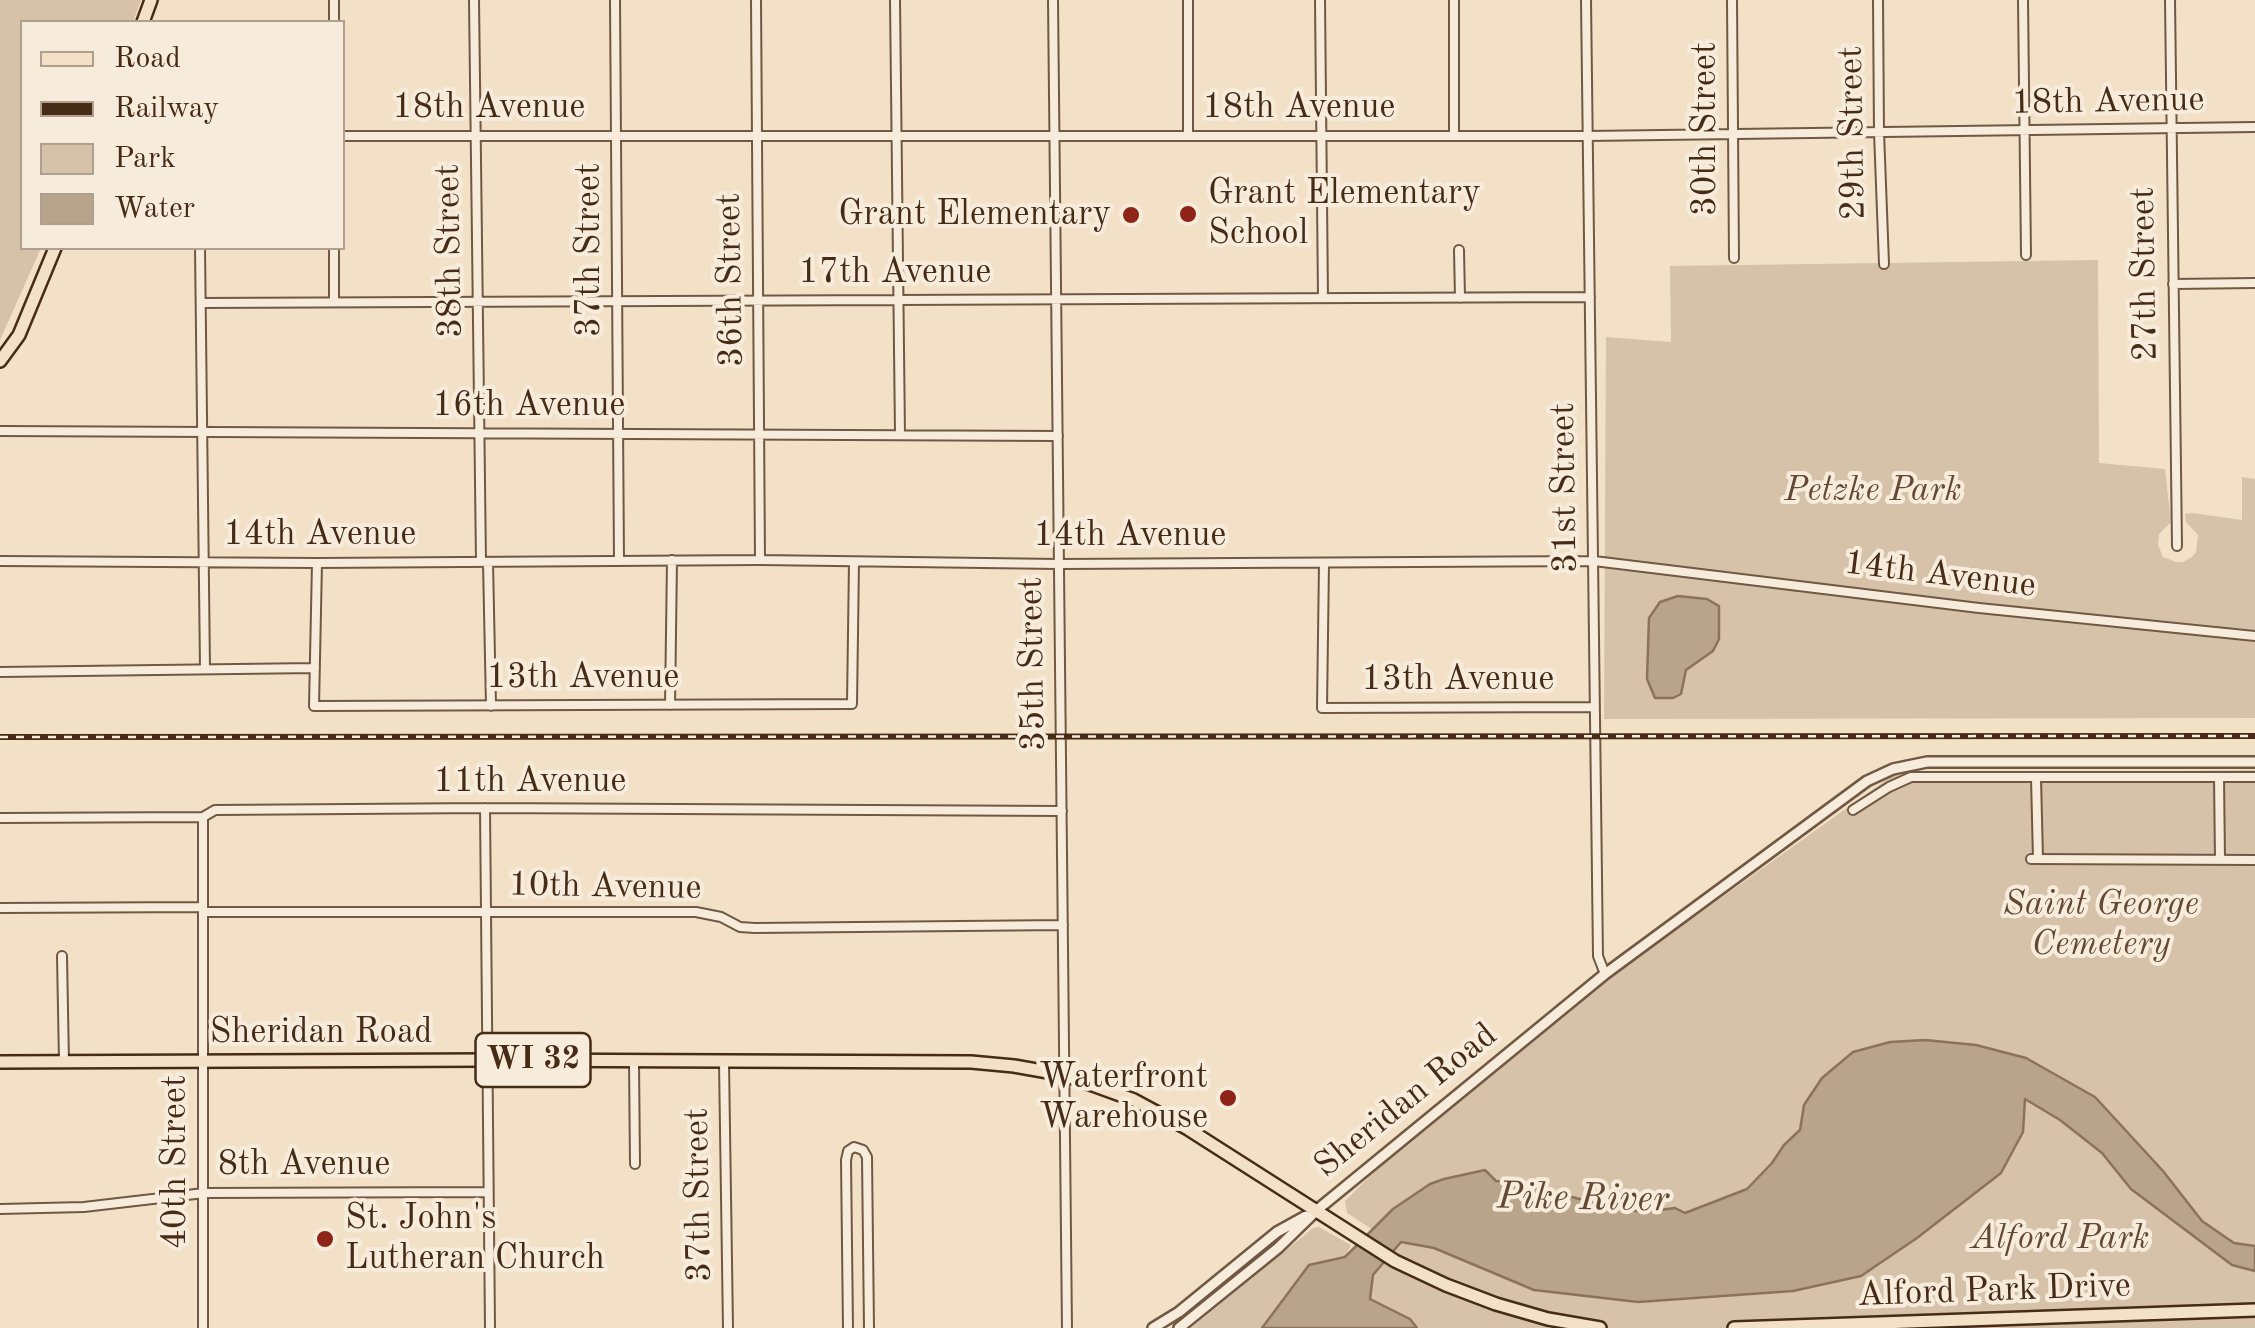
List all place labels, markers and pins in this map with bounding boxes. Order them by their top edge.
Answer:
place label: Grant Elementary School [1208,173,1481,255]
place label: Grant Elementary [838,194,1111,236]
marker: Grant Elementary School [1177,203,1199,225]
marker: Grant Elementary [1120,204,1142,226]
place label: Waterfront Warehouse [1039,1057,1208,1139]
marker: Waterfront Warehouse [1217,1087,1239,1109]
place label: St. John's Lutheran Church [345,1198,605,1280]
marker: St. John's Lutheran Church [314,1228,336,1250]

